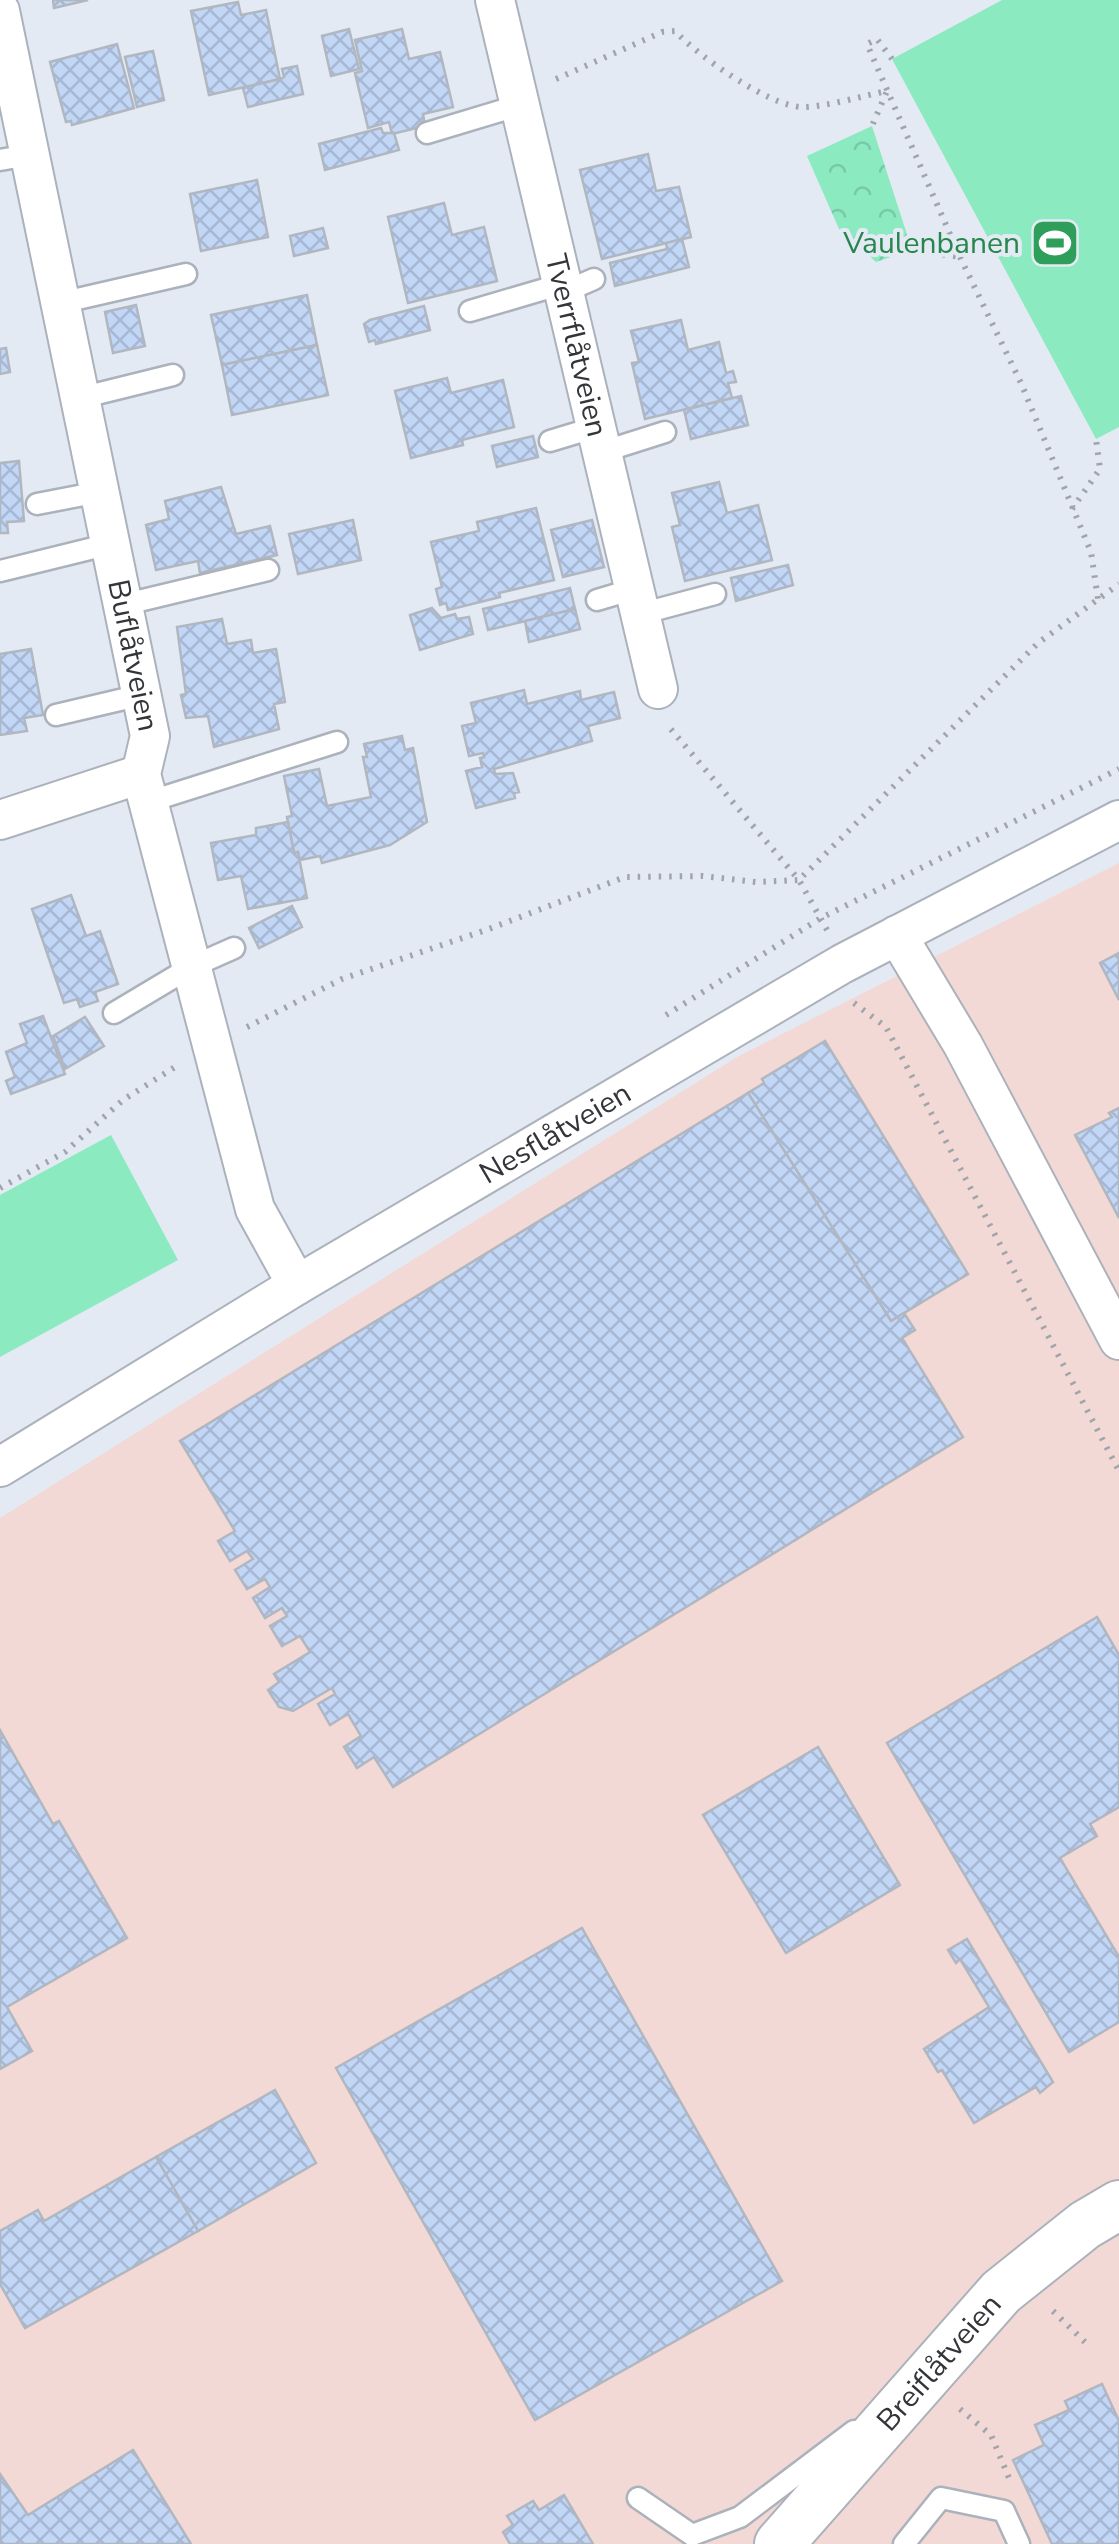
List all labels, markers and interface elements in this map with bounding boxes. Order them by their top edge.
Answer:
sports icon: Vaulenbanen [1029,217,1081,269]
place label: Vaulenbanen [842,223,1020,264]
street label: Tverrflåtveien [535,250,618,441]
street label: Buflåtveien [97,576,168,735]
street label: Nesflåtveien [472,1073,639,1194]
street label: Breiflåtveien [868,2285,1011,2440]

